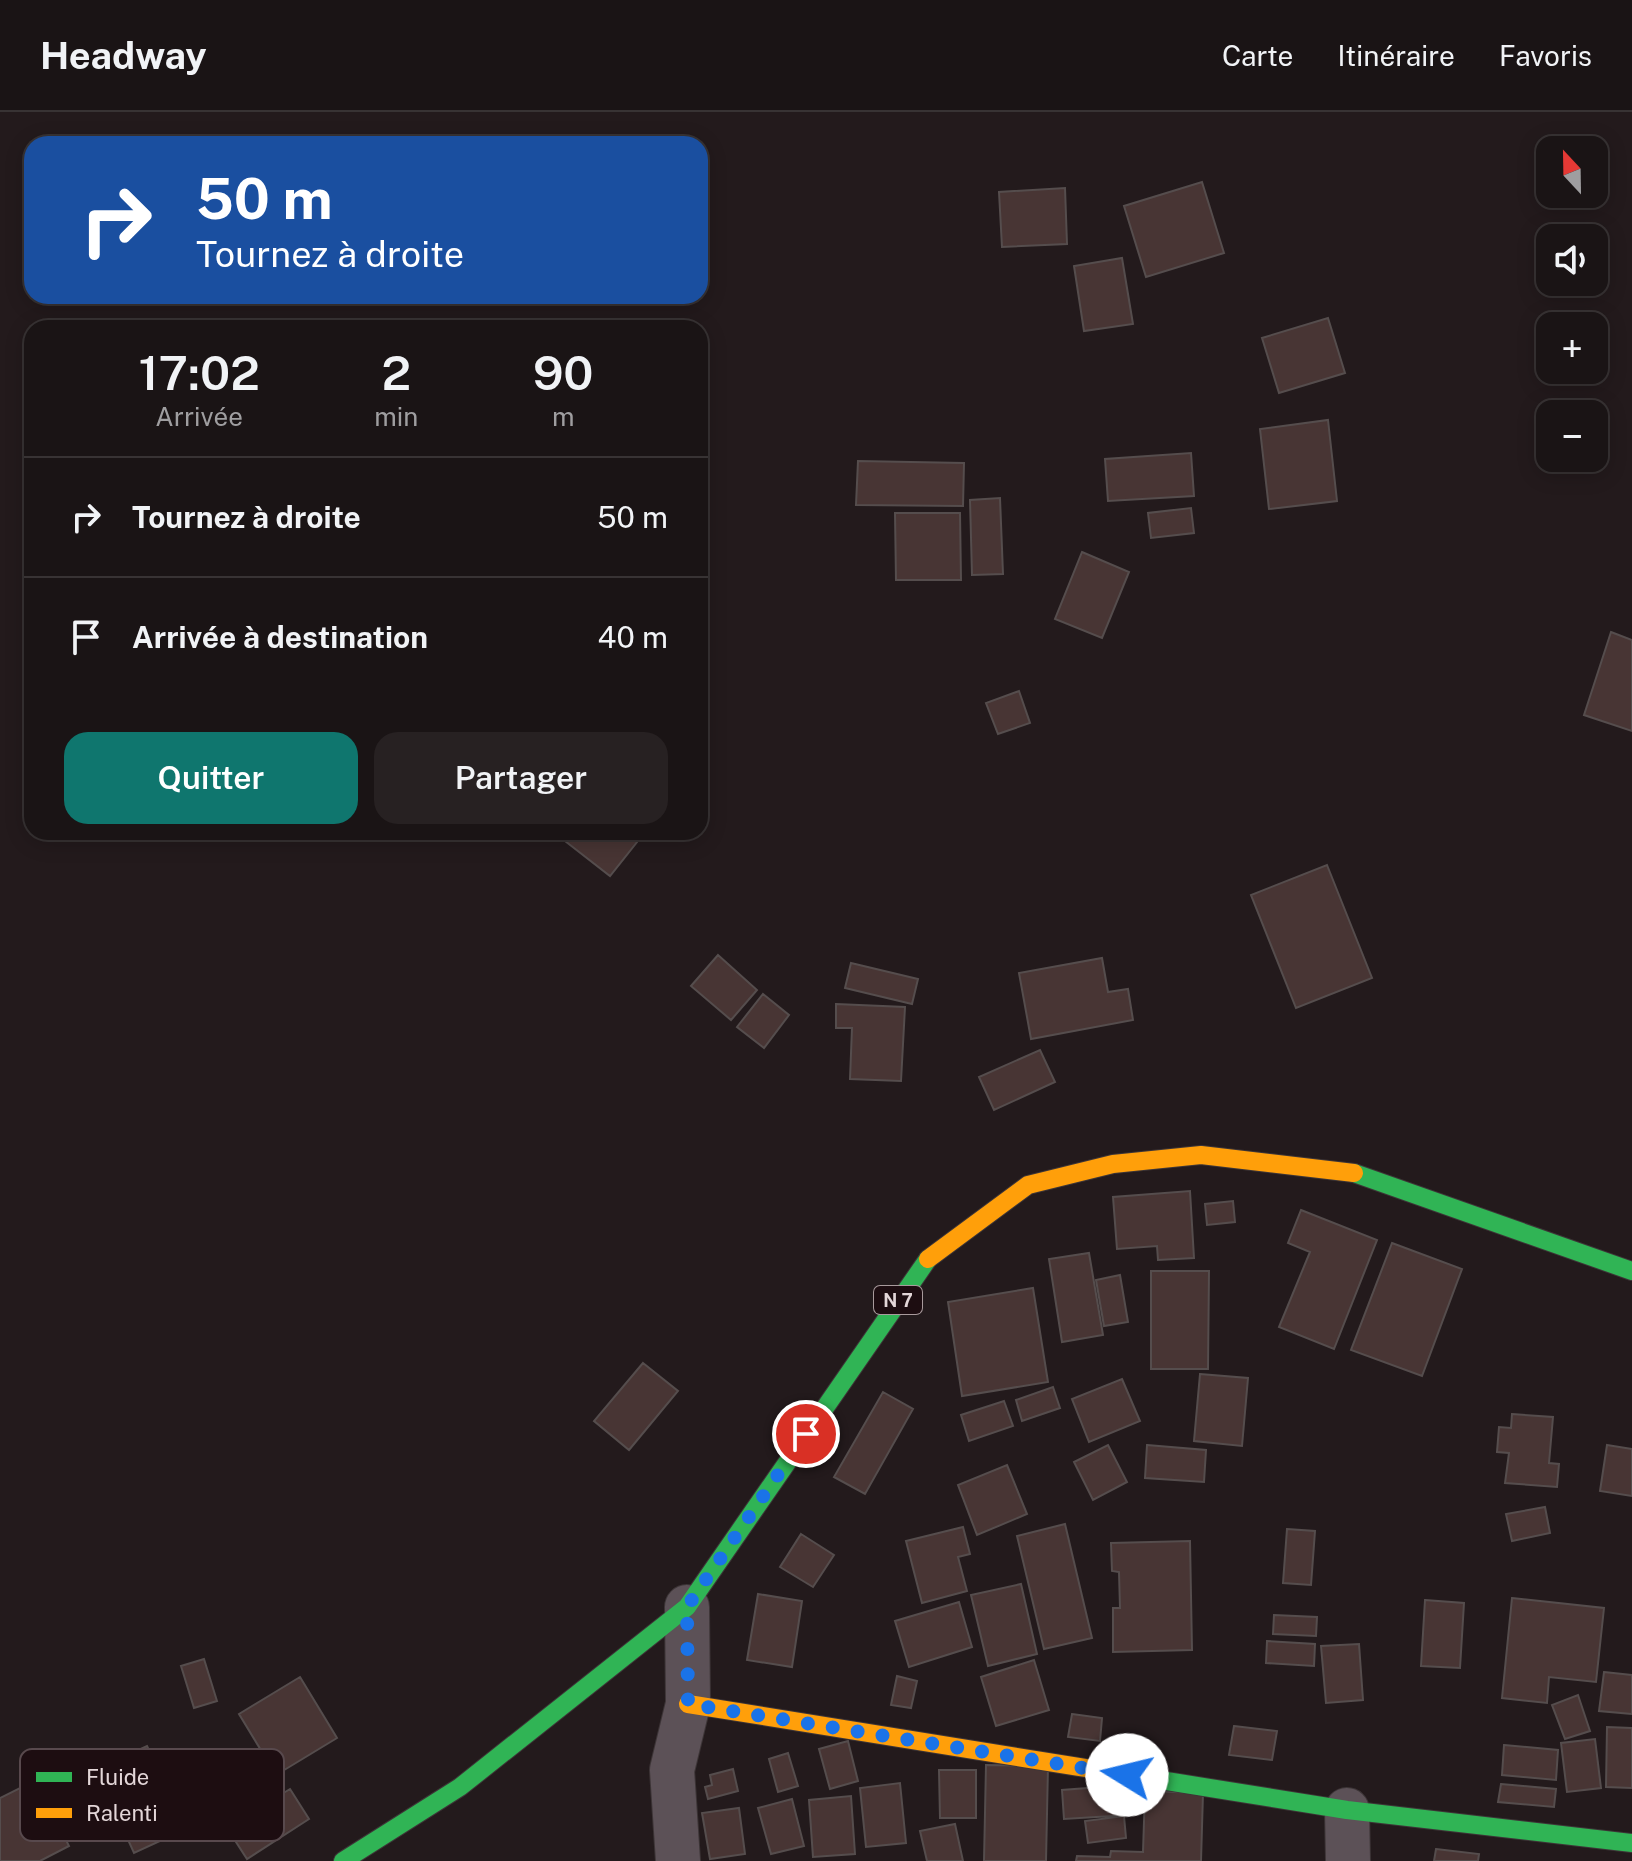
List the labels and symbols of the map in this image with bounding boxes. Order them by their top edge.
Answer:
north arrow [1536,136,1608,208]
road number: N 7 [874,1286,922,1314]
pin [772,1400,840,1468]
position arrow [1085,1733,1169,1817]
legend [20,1749,284,1841]
text: Fluide [86,1764,149,1790]
text: Ralenti [86,1800,158,1826]

